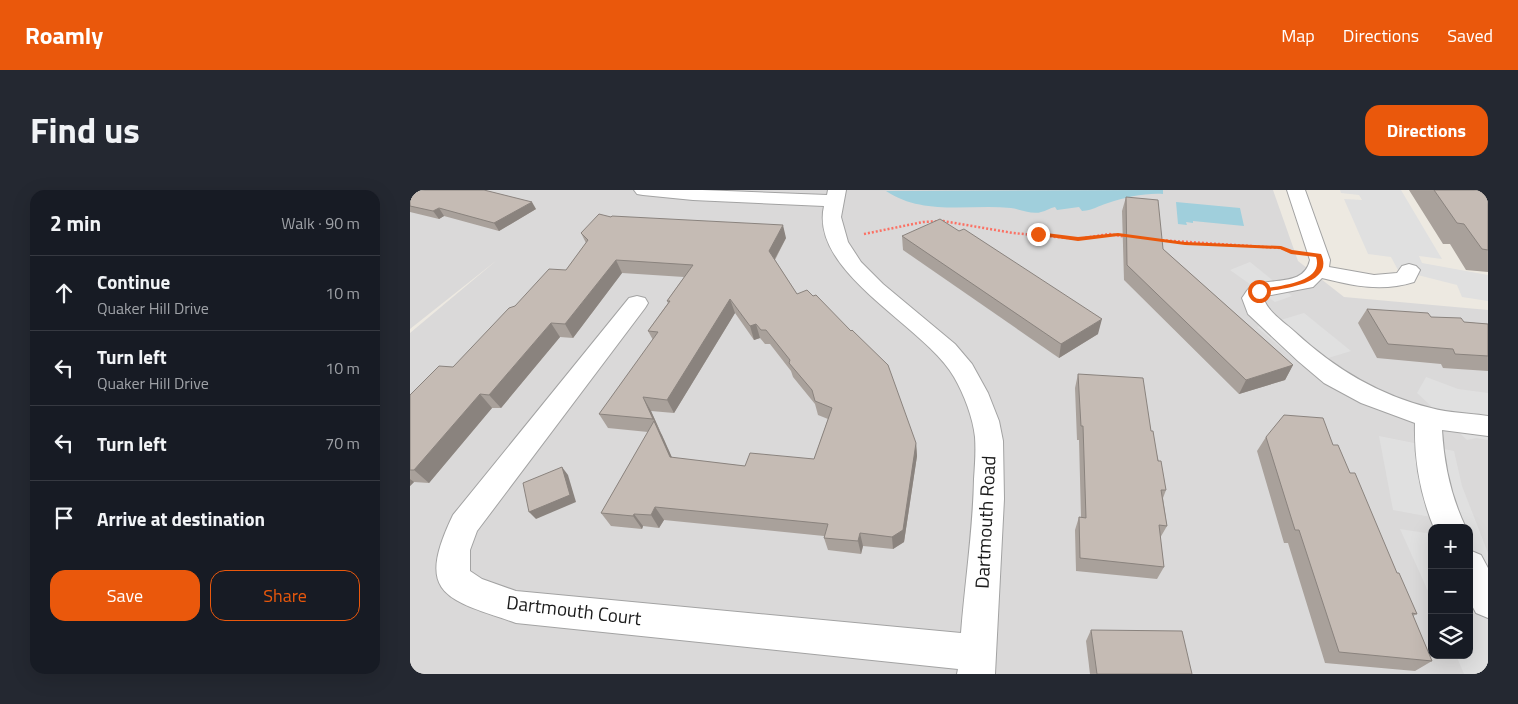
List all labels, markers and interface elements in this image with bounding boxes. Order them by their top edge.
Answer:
text: Roamly [25,17,103,53]
text: Map [1281,22,1315,49]
text: Directions [1343,22,1419,49]
text: Saved [1447,22,1493,49]
text: Find us [30,103,140,157]
button: Directions [1365,105,1488,156]
text: 2 min [50,207,101,239]
text: Walk · 90 m [281,211,360,235]
route end [1027,223,1050,246]
text: Continue [97,267,170,296]
icon: ahead [50,279,78,307]
route start [1248,280,1271,303]
text: 10 m [325,281,360,305]
text: Quaker Hill Drive [97,296,209,320]
text: Turn left [97,342,167,371]
icon: left [50,354,78,382]
text: 10 m [325,356,360,380]
text: Quaker Hill Drive [97,371,209,395]
icon: left [50,429,78,457]
text: Turn left [97,429,167,458]
text: 70 m [325,431,360,455]
street label: Dartmouth Road [967,455,1002,589]
icon: arrive [50,504,78,532]
text: Arrive at destination [97,504,265,533]
map controls [1428,524,1473,659]
button: + [1428,524,1473,569]
button: − [1428,569,1473,614]
button: Save [50,570,200,621]
button: Share [210,570,360,621]
street label: Dartmouth Court [505,587,643,632]
button: layers [1428,614,1473,659]

